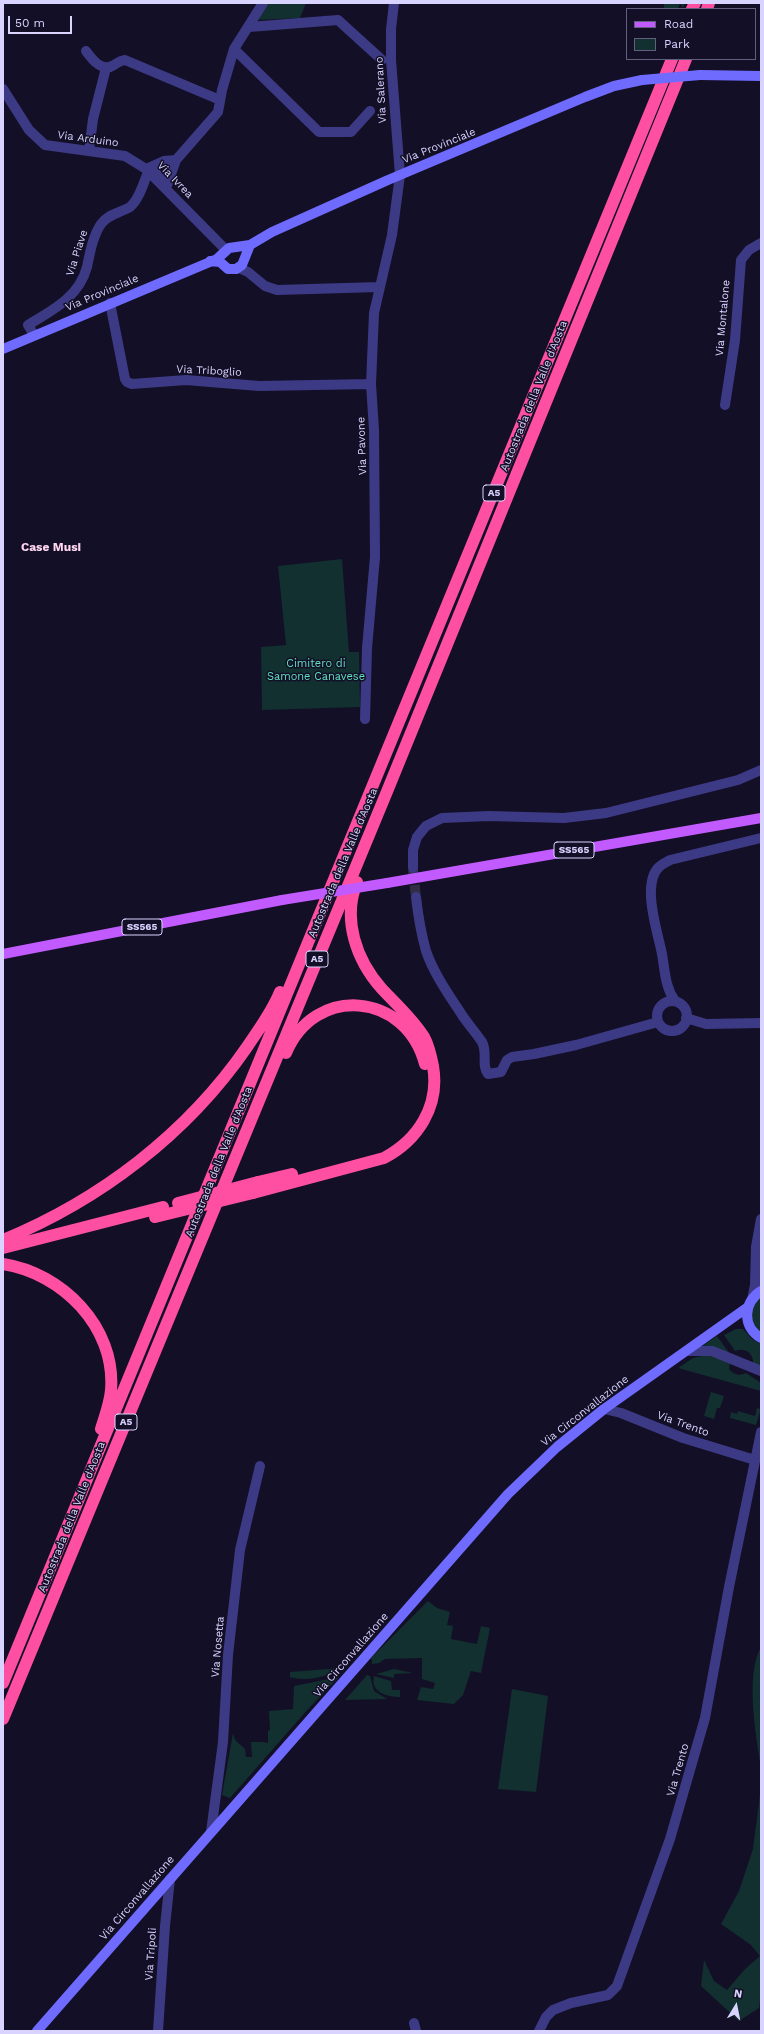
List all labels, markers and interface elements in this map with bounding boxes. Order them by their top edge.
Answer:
scale bar [10,8,74,34]
legend [626,8,756,60]
text: 50 m [15,16,45,30]
text: Road [664,17,693,31]
text: Park [664,37,690,51]
street label: Via Salerano [373,56,389,124]
street label: Via Provinciale [400,125,478,167]
street label: Via Arduino [57,128,119,150]
street label: Via Ivrea [154,159,196,201]
street label: Via Piave [63,228,91,278]
street label: Via Provinciale [63,272,141,314]
street label: Via Montalone [713,279,733,357]
street label: Autostrada della Valle d'Aosta [498,319,570,473]
street label: Via Triboglio [176,363,242,379]
street label: Via Pavone [354,417,370,475]
road number: A5 [483,485,505,501]
district label: Case Musi [21,540,81,554]
park label: Cimitero di Samone Canavese [267,657,365,683]
street label: Autostrada della Valle d'Aosta [305,786,381,940]
road number: SS565 [554,842,594,858]
road number: SS565 [122,919,162,935]
road number: A5 [306,951,328,967]
street label: Autostrada della Valle d'Aosta [183,1085,255,1239]
street label: Via Circonvallazione [539,1373,631,1449]
street label: Via Trento [655,1408,711,1440]
road number: A5 [115,1414,137,1430]
street label: Autostrada della Valle d'Aosta [36,1440,108,1594]
street label: Via Circonvallazione [311,1610,391,1700]
street label: Via Nosetta [209,1616,227,1678]
street label: Via Trento [664,1742,692,1798]
street label: Via Circonvallazione [97,1853,177,1943]
street label: Via Tripoli [143,1927,159,1981]
north arrow [716,1986,756,2026]
text: N [733,1987,743,2001]

